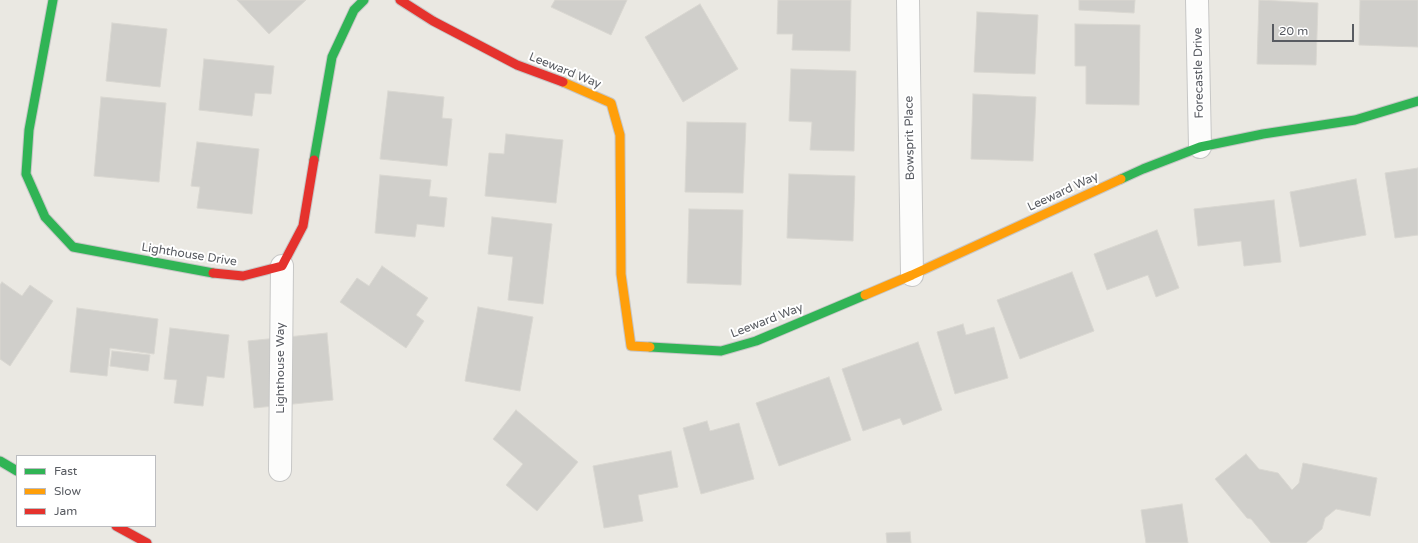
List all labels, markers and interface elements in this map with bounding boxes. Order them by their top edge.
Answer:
scale bar [1274,16,1356,42]
text: 20 m [1279,24,1308,38]
street label: Forecastle Drive [1191,27,1207,119]
street label: Leeward Way [527,50,603,92]
street label: Bowsprit Place [902,96,918,180]
street label: Leeward Way [1025,169,1101,215]
street label: Lighthouse Drive [140,240,238,270]
street label: Leeward Way [729,301,805,341]
street label: Lighthouse Way [274,322,288,414]
legend [16,455,156,527]
text: Fast [54,464,77,478]
text: Slow [54,484,81,498]
text: Jam [54,504,77,518]

